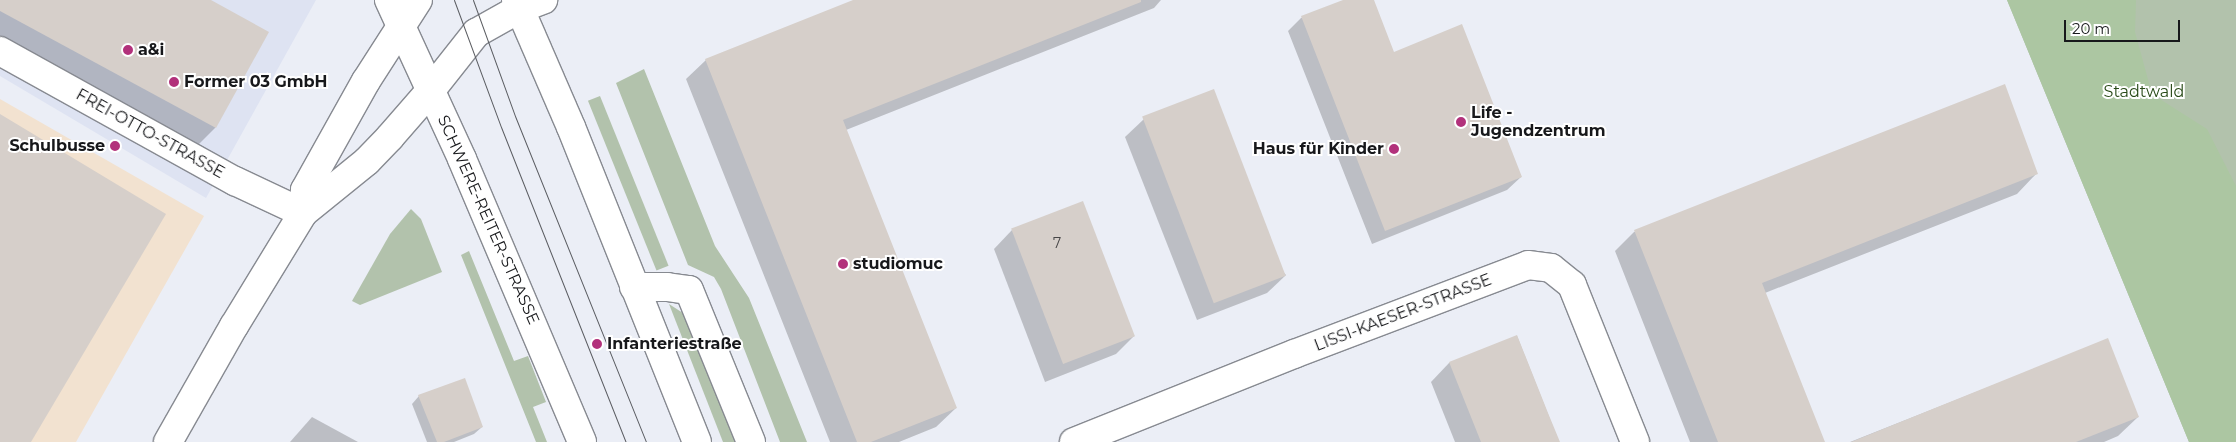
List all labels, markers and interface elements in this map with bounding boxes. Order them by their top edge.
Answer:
scale bar [2066,10,2182,42]
text: 20 m [2072,19,2110,38]
place label: a&i [138,40,164,60]
marker: a&i [122,44,134,56]
place label: Former 03 GmbH [184,72,327,92]
marker: Former 03 GmbH [168,76,180,88]
park label: Stadtwald [2104,82,2184,102]
street label: FREI-OTTO-STRASSE [72,85,228,183]
place label: Life - Jugendzentrum [1471,103,1606,141]
street label: SCHWERE-REITER-STRASSE [433,112,543,328]
marker: Life - Jugendzentrum [1455,116,1467,128]
place label: Schulbusse [9,136,105,156]
place label: Haus für Kinder [1253,139,1384,159]
marker: Schulbusse [109,140,121,152]
marker: Haus für Kinder [1388,143,1400,155]
house number: 7 [1053,235,1061,251]
place label: studiomuc [853,254,943,274]
marker: studiomuc [837,258,849,270]
street label: LISSI-KAESER-STRASSE [1312,270,1494,356]
place label: Infanteriestraße [607,334,742,354]
marker: Infanteriestraße [591,338,603,350]

